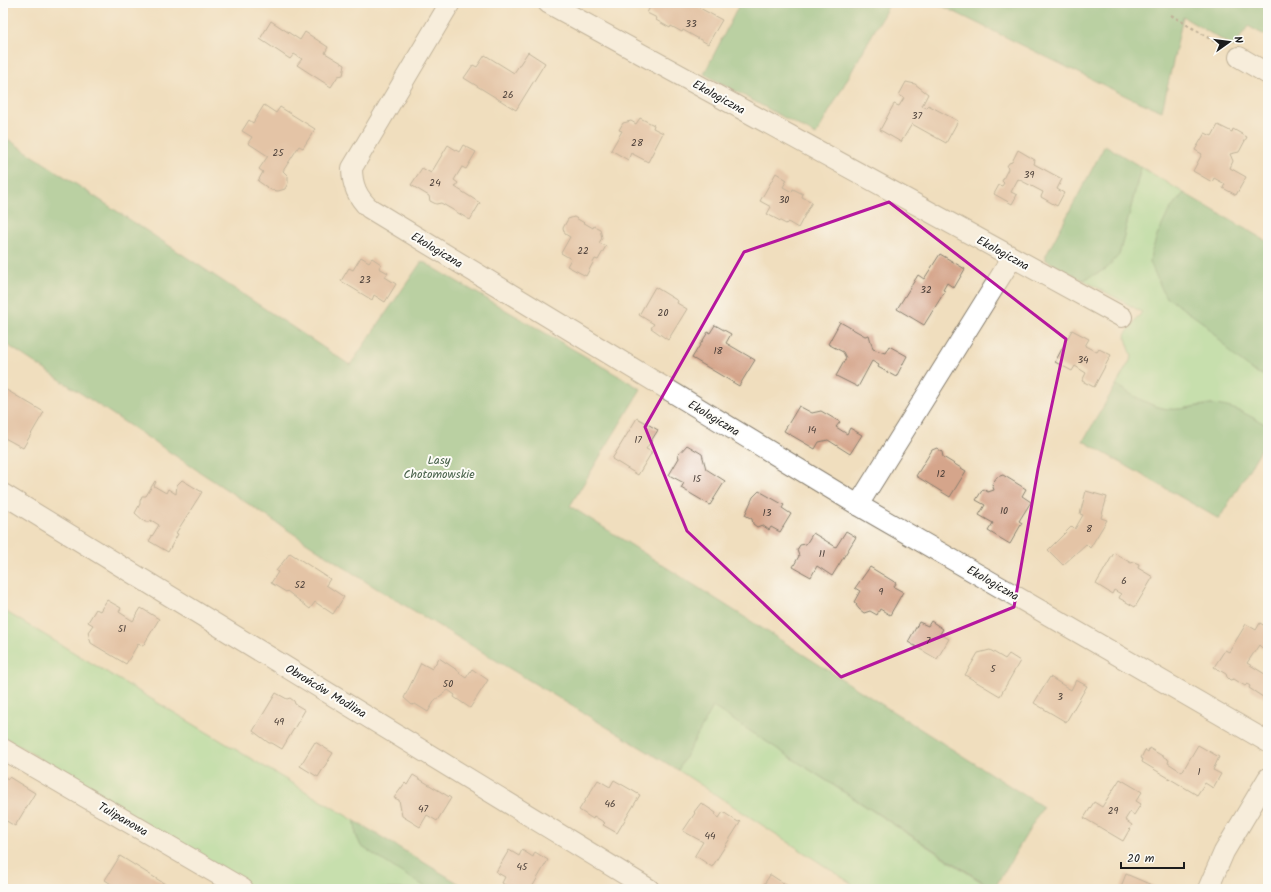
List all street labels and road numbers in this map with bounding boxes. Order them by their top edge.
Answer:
street label: Ekologiczna [689,75,749,120]
street label: Ekologiczna [407,227,467,274]
street label: Ekologiczna [973,231,1033,276]
street label: Ekologiczna [684,395,744,442]
street label: Ekologiczna [963,561,1023,606]
street label: Obrońców Modlina [281,660,370,723]
street label: Tulipanowa [94,797,152,842]

